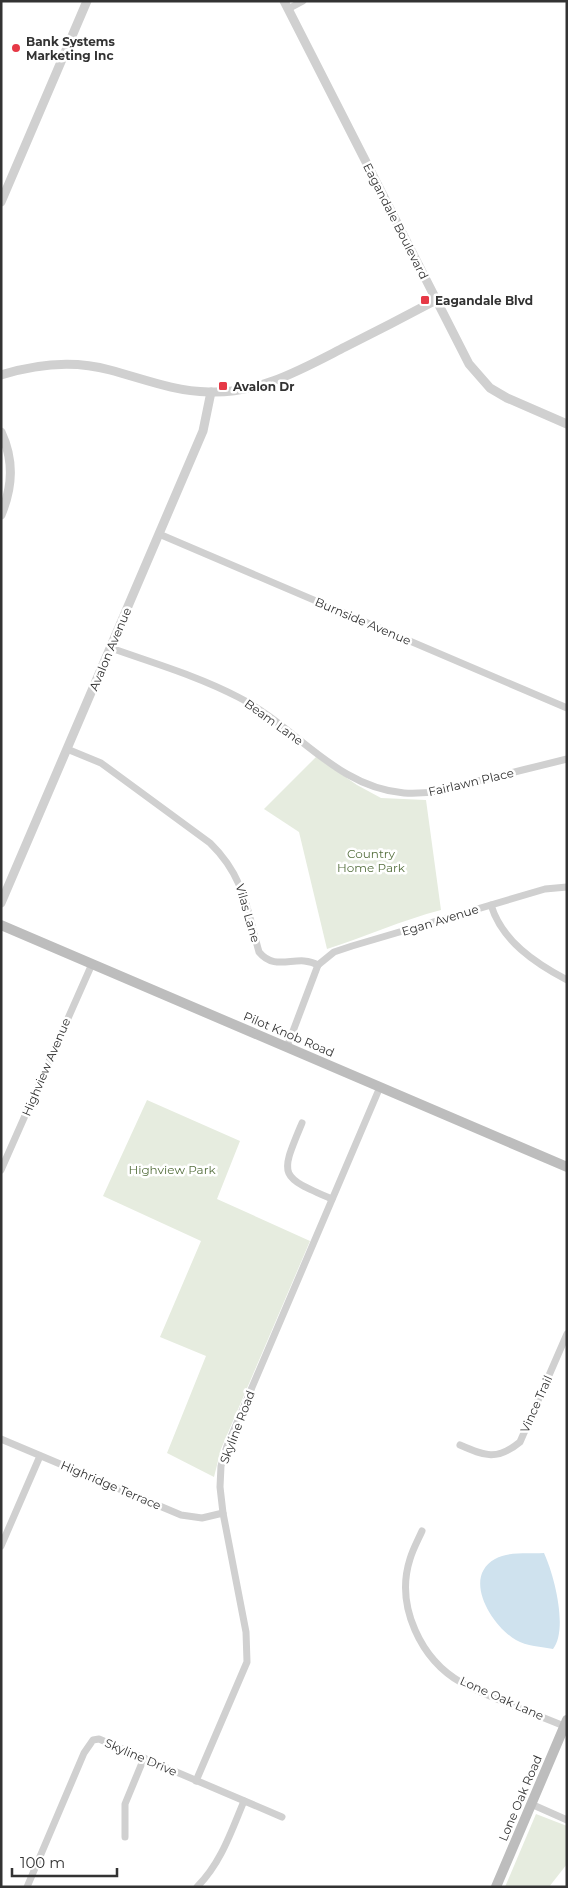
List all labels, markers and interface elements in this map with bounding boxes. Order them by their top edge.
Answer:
place label: Bank Systems Marketing Inc [26,34,115,63]
marker: Bank Systems Marketing Inc [10,42,22,54]
street label: Eagandale Boulevard [360,160,432,282]
place label: Eagandale Blvd [435,293,533,308]
marker: Eagandale Blvd [419,294,431,306]
place label: Avalon Dr [232,379,294,394]
marker: Avalon Dr [217,380,229,392]
street label: Burnside Avenue [313,594,413,648]
street label: Avalon Avenue [86,605,134,693]
street label: Beam Lane [242,696,306,748]
street label: Fairlawn Place [427,765,515,799]
park label: Country Home Park [337,846,406,875]
street label: Vilas Lane [232,882,264,944]
street label: Egan Avenue [400,901,480,939]
street label: Pilot Knob Road [241,1008,337,1060]
street label: Highview Avenue [19,1016,73,1118]
park label: Highview Park [128,1162,216,1177]
street label: Vince Trail [517,1373,555,1435]
street label: Skyline Road [216,1388,258,1466]
street label: Highridge Terrace [59,1457,163,1513]
street label: Lone Oak Lane [458,1673,546,1723]
street label: Skyline Drive [103,1735,179,1779]
street label: Lone Oak Road [495,1753,545,1843]
scale bar [12,1846,118,1878]
text: 100 m [20,1853,65,1872]

